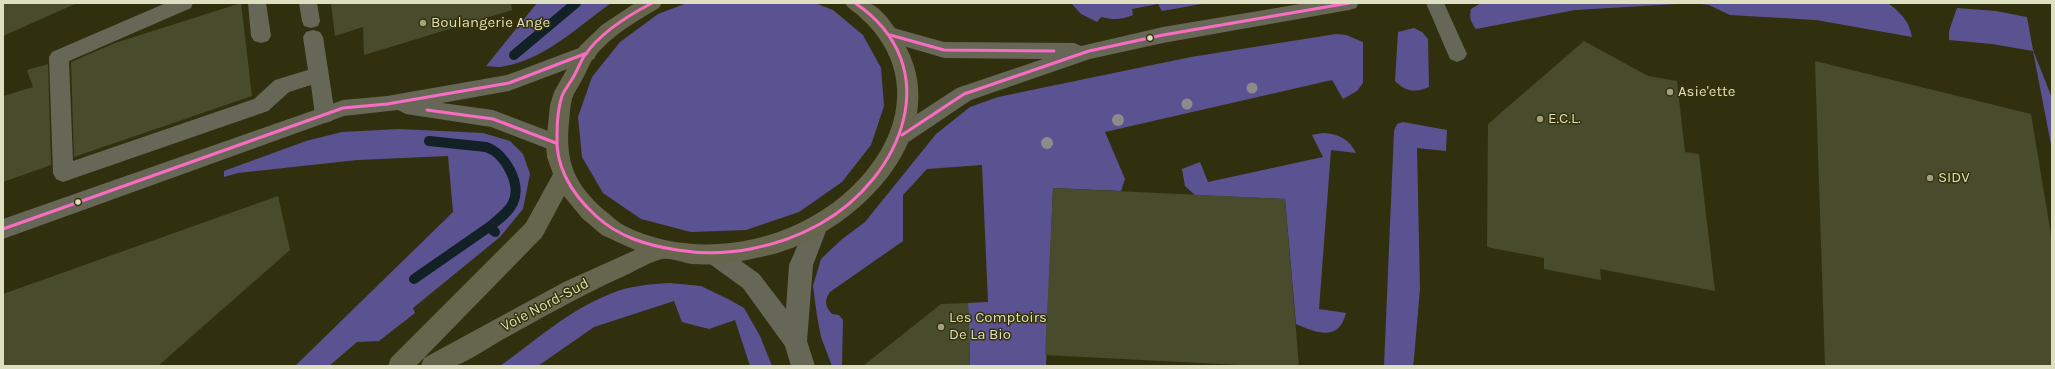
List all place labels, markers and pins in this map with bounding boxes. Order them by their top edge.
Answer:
place label: Boulangerie Ange [431,14,550,32]
marker: Boulangerie Ange [418,18,428,28]
unlabelled marker [1145,33,1155,43]
place label: Asie'ette [1678,83,1735,101]
marker: Asie'ette [1665,87,1675,97]
place label: E.C.L. [1548,110,1581,128]
marker: E.C.L. [1535,114,1545,124]
place label: SIDV [1938,169,1970,187]
marker: SIDV [1925,173,1935,183]
unlabelled marker [73,197,83,207]
place label: Les Comptoirs De La Bio [949,309,1047,344]
marker: Les Comptoirs De La Bio [936,322,946,332]

